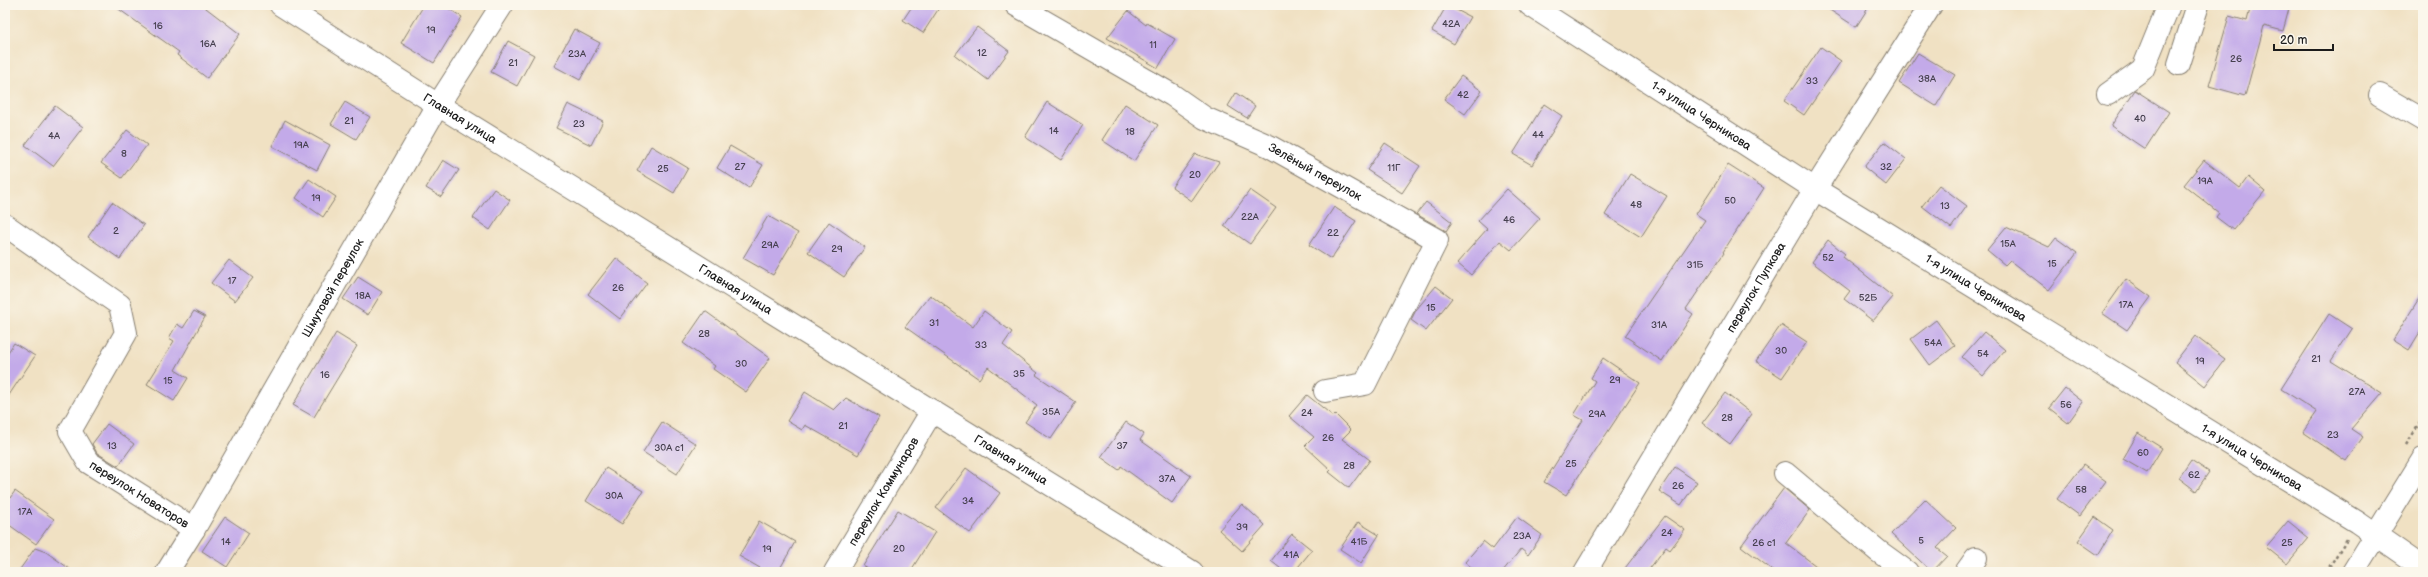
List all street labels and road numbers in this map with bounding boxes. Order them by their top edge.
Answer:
street label: 1-я улица Черникова [1648,78,1754,153]
street label: Главная улица [420,90,500,147]
street label: Зелёный переулок [1266,140,1365,204]
street label: Шмутовой переулок [298,235,367,340]
street label: переулок Пупкова [1723,239,1789,335]
street label: 1-я улица Черникова [1922,251,2029,325]
street label: Главная улица [696,261,775,318]
street label: 1-я улица Черникова [2198,421,2305,494]
street label: Главная улица [971,431,1050,488]
street label: переулок Коммунаров [845,434,922,548]
street label: переулок Новаторов [87,457,192,532]

